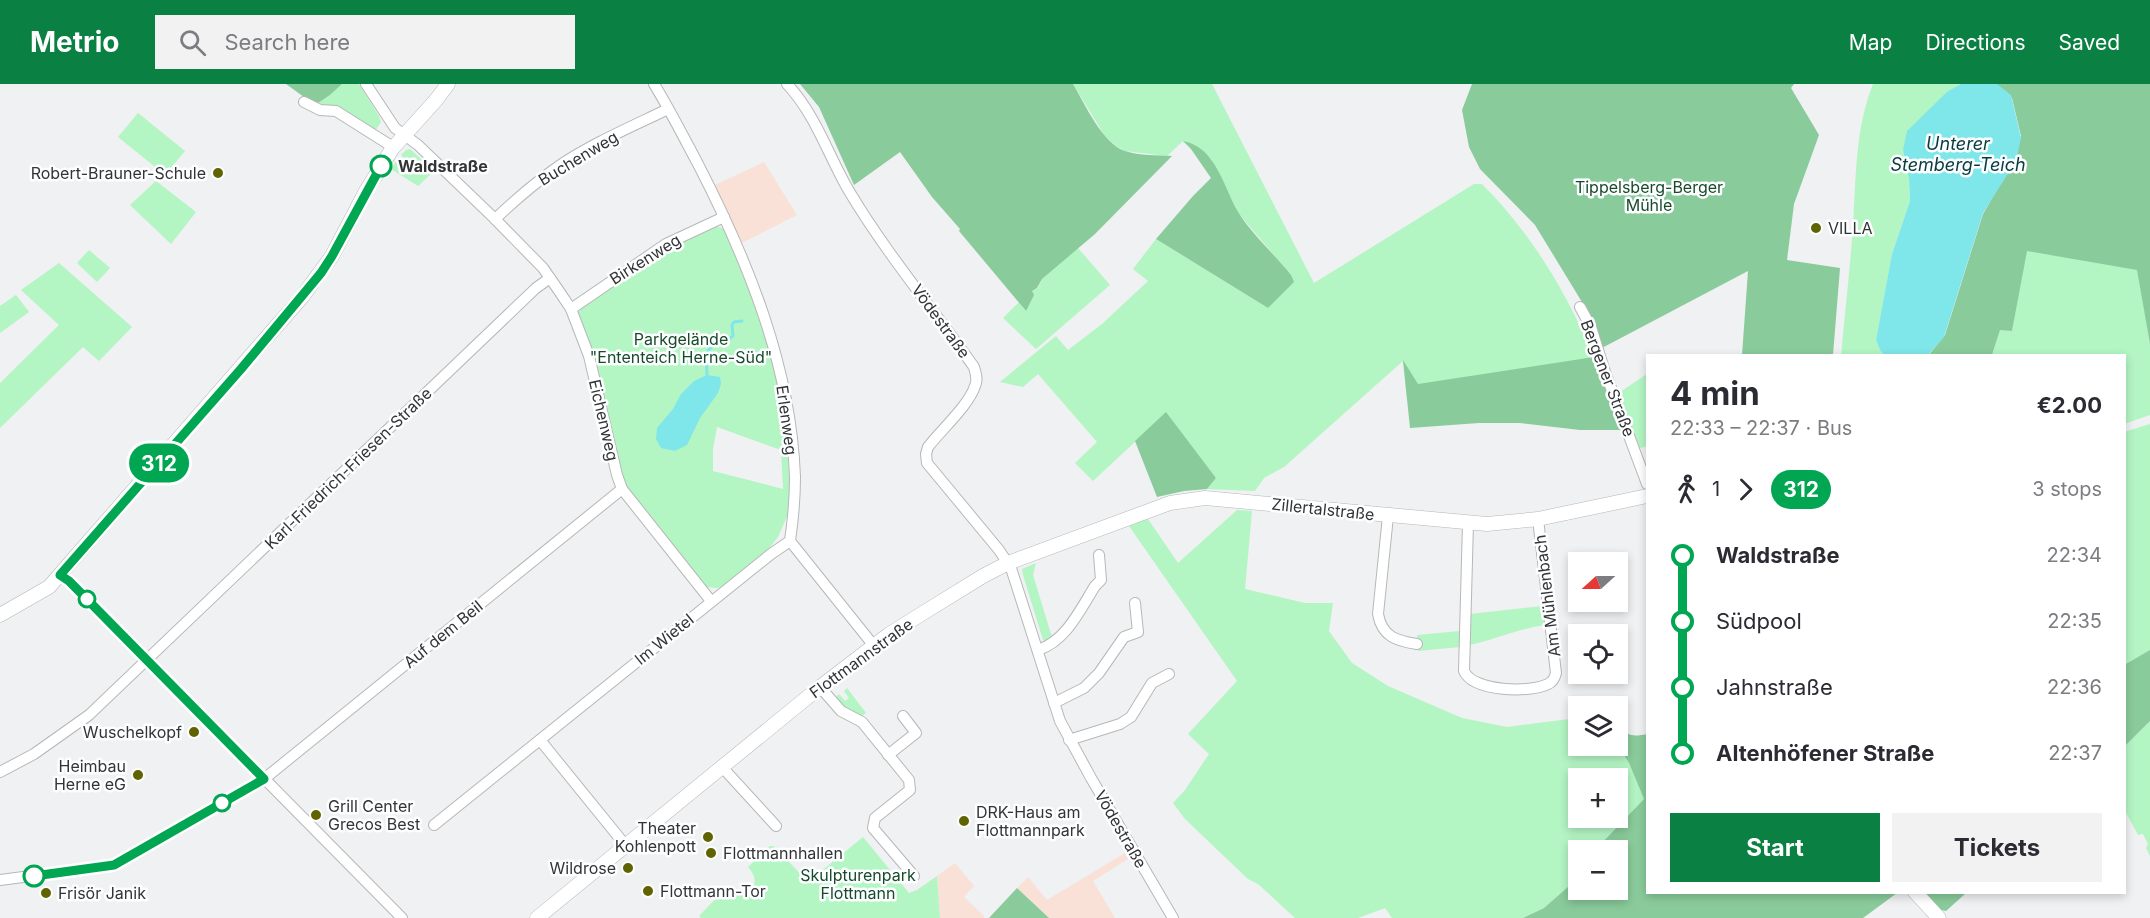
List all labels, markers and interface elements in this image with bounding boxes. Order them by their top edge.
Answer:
search box [155,15,575,69]
text: Metrio [30,25,119,59]
icon: search [176,26,209,59]
text: Search here [224,29,350,55]
text: Map [1849,30,1892,55]
text: Directions [1925,30,2026,55]
text: Saved [2059,30,2120,55]
street label: Buchenweg [535,126,621,190]
water label: Unterer Stemberg-Teich [1890,133,2026,175]
marker: Waldstraße [370,155,392,177]
place label: Waldstraße [398,156,488,176]
place label: Robert-Brauner-Schule [31,163,206,183]
marker: Robert-Brauner-Schule [211,166,225,180]
park label: Tippelsberg-Berger Mühle [1575,177,1723,215]
place label: VILLA [1828,218,1872,238]
marker: VILLA [1809,221,1823,235]
street label: Birkenweg [606,229,684,289]
street label: Vödestraße [907,280,975,362]
street label: Bergener Straße [1576,317,1640,439]
park label: Parkgelände "Ententeich Herne-Süd" [590,329,772,367]
text: 4 min [1670,373,1760,413]
street label: Eichenweg [585,377,623,463]
street label: Karl-Friedrich-Friesen-Straße [260,383,436,553]
street label: Erlenweg [772,384,802,456]
text: €2.00 [2037,392,2102,418]
text: 22:33 – 22:37 · Bus [1670,416,1852,440]
line badge: 312 [124,444,194,482]
text: 312 [141,451,177,476]
icon: walk [1670,473,1703,506]
icon: forward [1729,473,1762,506]
text: 1 [1712,477,1720,501]
text: 312 [1783,477,1819,502]
text: 3 stops [2032,477,2102,501]
street label: Zillertalstraße [1271,494,1375,524]
street label: Am Mühlenbach [1530,534,1564,658]
text: Waldstraße [1716,542,1840,568]
text: 22:34 [2047,543,2102,567]
north arrow [1568,552,1628,612]
map controls [1568,552,1628,900]
unlabelled marker [78,590,96,608]
street label: Auf dem Beil [399,596,487,672]
text: Südpool [1716,608,1802,634]
street label: Im Wietel [630,609,698,669]
text: 22:35 [2047,609,2102,633]
street label: Flottmannstraße [805,614,917,702]
button: locate [1568,624,1628,684]
text: Jahnstraße [1716,674,1833,700]
text: 22:36 [2047,675,2102,699]
button: layers [1568,696,1628,756]
place label: Wuschelkopf [83,722,182,742]
marker: Wuschelkopf [187,725,201,739]
text: Altenhöfener Straße [1716,740,1934,766]
text: 22:37 [2048,741,2102,765]
place label: Heimbau Herne eG [54,756,126,794]
marker: Heimbau Herne eG [131,768,145,782]
button: + [1568,768,1628,828]
street label: Vödestraße [1091,786,1151,872]
unlabelled marker [213,794,231,812]
place label: Grill Center Grecos Best [328,796,420,834]
place label: DRK-Haus am Flottmannpark [976,802,1085,840]
marker: Grill Center Grecos Best [309,808,323,822]
button: Start [1670,813,1880,882]
button: Tickets [1892,813,2102,882]
marker: DRK-Haus am Flottmannpark [957,814,971,828]
place label: Theater Kohlenpott [615,818,696,856]
marker: Theater Kohlenpott [701,830,715,844]
button: − [1568,840,1628,900]
place label: Flottmannhallen [723,843,843,863]
marker: Flottmannhallen [704,846,718,860]
place label: Wildrose [550,858,616,878]
marker: Wildrose [621,861,635,875]
unlabelled marker [23,865,45,887]
park label: Skulpturenpark Flottmann [800,865,916,903]
place label: Flottmann-Tor [660,881,766,901]
place label: Frisör Janik [58,883,146,903]
marker: Flottmann-Tor [641,884,655,898]
marker: Frisör Janik [39,886,53,900]

